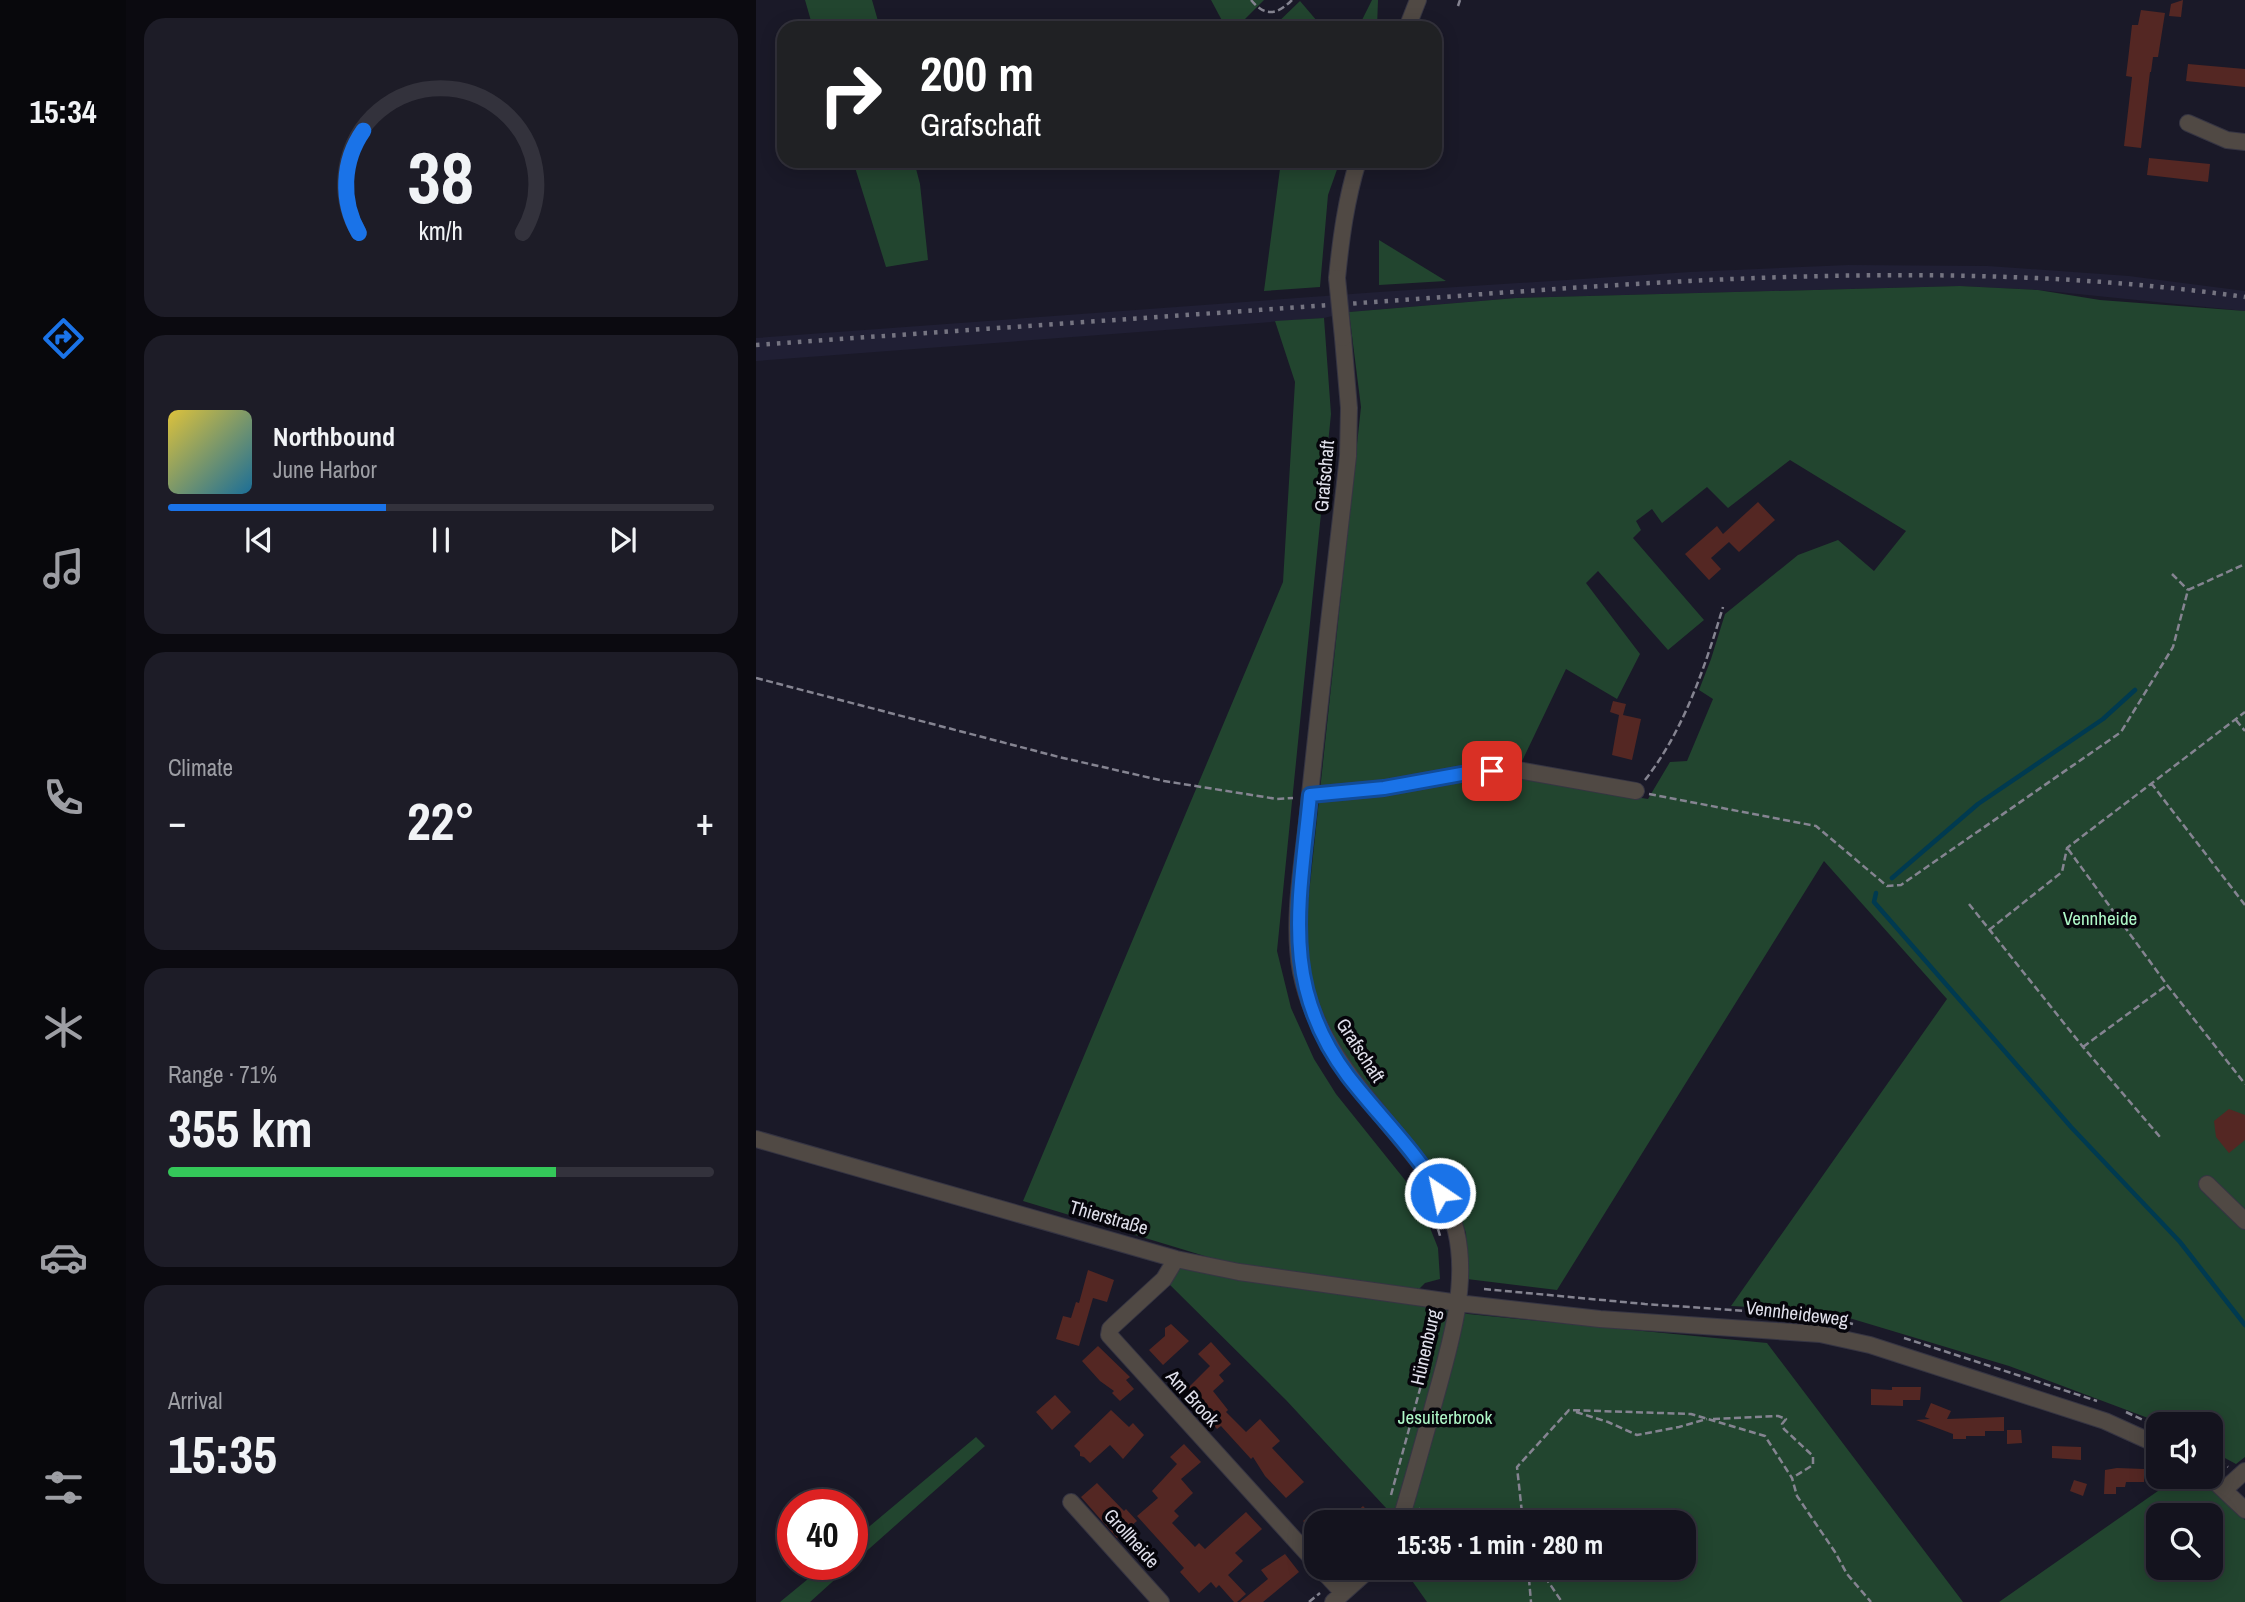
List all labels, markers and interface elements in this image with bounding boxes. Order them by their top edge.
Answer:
text: 200 m [920,40,1034,106]
icon: right [805,49,896,140]
text: 15:34 [29,90,97,133]
text: Grafschaft [920,103,1041,146]
text: 38 [408,129,474,227]
text: km/h [419,214,463,248]
icon: directions [39,314,88,363]
text: Northbound [273,419,395,454]
street label: Grafschaft [1308,438,1340,513]
text: June Harbor [273,454,377,485]
icon: previous [240,521,278,559]
icon: pause [422,521,460,559]
icon: next [604,521,642,559]
icon: music [39,544,88,593]
pin [1462,741,1522,801]
text: Climate [168,752,233,783]
icon: arrive [1473,752,1511,790]
icon: phone [39,773,88,822]
text: 22° [407,786,475,856]
text: − [168,796,186,847]
text: + [696,796,714,847]
park label: Vennheide [2063,905,2137,931]
icon: climate [39,1003,88,1052]
street label: Grafschaft [1331,1013,1392,1088]
text: Range · 71% [168,1059,277,1090]
text: 355 km [168,1093,313,1163]
position arrow [1403,1156,1477,1230]
street label: Thierstraße [1067,1193,1151,1241]
icon: car [39,1233,88,1282]
street label: Vennheideweg [1744,1294,1850,1332]
street label: Hünenburg [1404,1306,1446,1387]
street label: Am Brook [1160,1363,1226,1432]
text: Arrival [168,1385,223,1416]
park label: Jesuiterbrook [1398,1404,1492,1430]
map controls [2146,1412,2223,1580]
button: sound [2146,1412,2223,1489]
text: 15:35 [168,1419,277,1489]
icon: filters [39,1463,88,1512]
speed limit sign: 40 [777,1489,868,1580]
street label: Grollheide [1098,1503,1166,1573]
button: search [2146,1503,2223,1580]
text: 15:35 · 1 min · 280 m [1397,1527,1603,1562]

